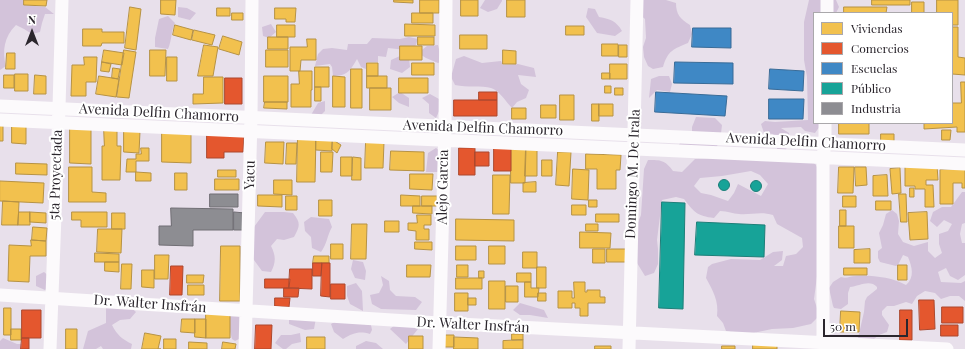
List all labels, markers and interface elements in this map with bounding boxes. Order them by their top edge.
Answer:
north arrow [12,12,52,52]
text: N [28,12,36,27]
legend [813,12,953,124]
text: Viviendas [851,20,903,36]
text: Comercios [851,40,909,56]
text: Escuelas [851,60,897,76]
text: Público [851,80,891,96]
street label: Avenida Delfin Chamorro [79,100,239,126]
text: Industria [851,100,901,116]
street label: Domingo M. De Irala [622,109,644,239]
street label: Avenida Delfin Chamorro [403,117,563,139]
street label: 5ta Proyectada [46,129,66,221]
street label: Avenida Delfin Chamorro [726,129,886,155]
street label: Alejo Garcia [434,149,452,225]
street label: Yacu [241,160,259,190]
street label: Dr. Walter Insfrán [93,292,207,316]
scale bar [825,311,910,337]
street label: Dr. Walter Insfrán [416,314,530,336]
text: 50 m [830,318,856,334]

